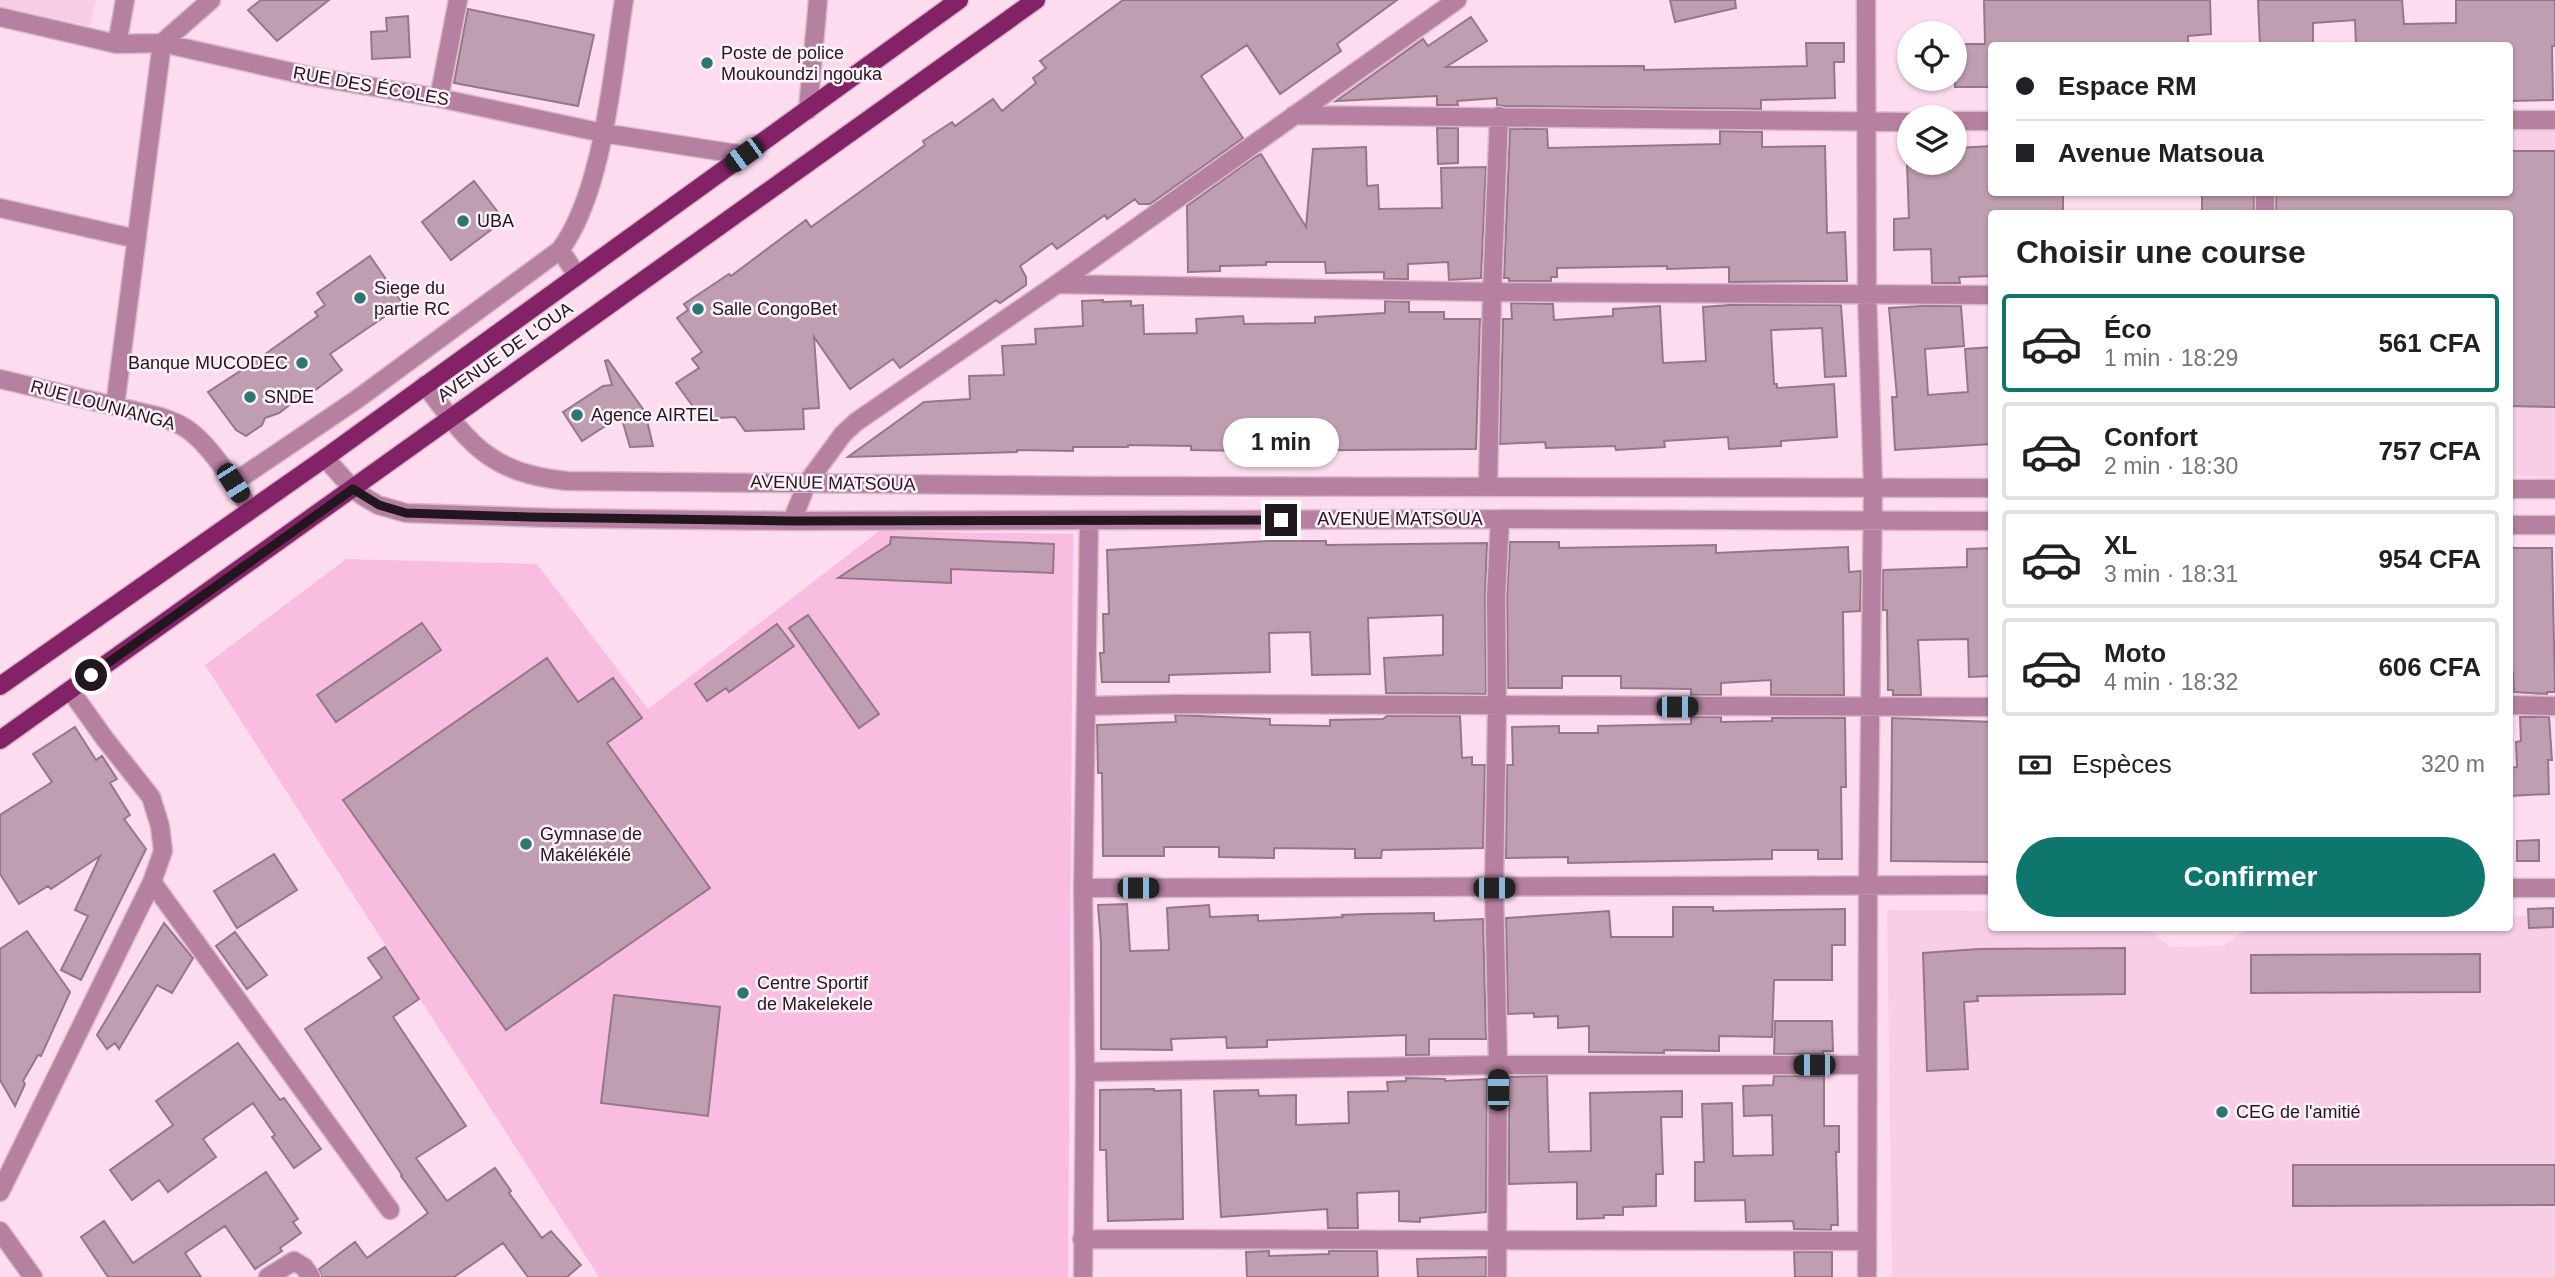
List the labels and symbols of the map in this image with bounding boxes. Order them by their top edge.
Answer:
place label: Poste de police Moukoundzi ngouka [721,43,883,84]
marker: Poste de police Moukoundzi ngouka [699,55,715,71]
street label: RUE DES ÉCOLES [291,62,451,110]
car [721,134,768,176]
place label: UBA [477,211,514,231]
marker: UBA [455,213,471,229]
place label: Siege du partie RC [374,278,450,319]
marker: Siege du partie RC [352,290,368,306]
street label: AVENUE DE L'OUA [434,298,576,406]
place label: Salle CongoBet [712,299,837,319]
marker: Salle CongoBet [690,301,706,317]
place label: Banque MUCODEC [128,353,288,373]
marker: Banque MUCODEC [294,355,310,371]
street label: RUE LOUNIANGA [28,376,178,434]
place label: SNDE [264,387,314,407]
marker: SNDE [242,389,258,405]
place label: Agence AIRTEL [591,405,719,425]
marker: Agence AIRTEL [569,407,585,423]
callout: 1 min [1223,419,1339,468]
car [213,460,254,506]
street label: AVENUE MATSOUA [750,472,916,494]
route end [1265,504,1297,536]
street label: AVENUE MATSOUA [1317,509,1483,529]
route start [75,659,107,691]
car [1657,697,1699,718]
place label: Gymnase de Makélékélé [540,824,642,865]
marker: Gymnase de Makélékélé [518,836,534,852]
car [1118,878,1160,899]
car [1474,878,1516,899]
place label: Centre Sportif de Makelekele [757,973,873,1014]
marker: Centre Sportif de Makelekele [735,985,751,1001]
car [1794,1055,1836,1076]
car [1488,1069,1509,1111]
place label: CEG de l'amitié [2236,1102,2360,1122]
marker: CEG de l'amitié [2214,1104,2230,1120]

